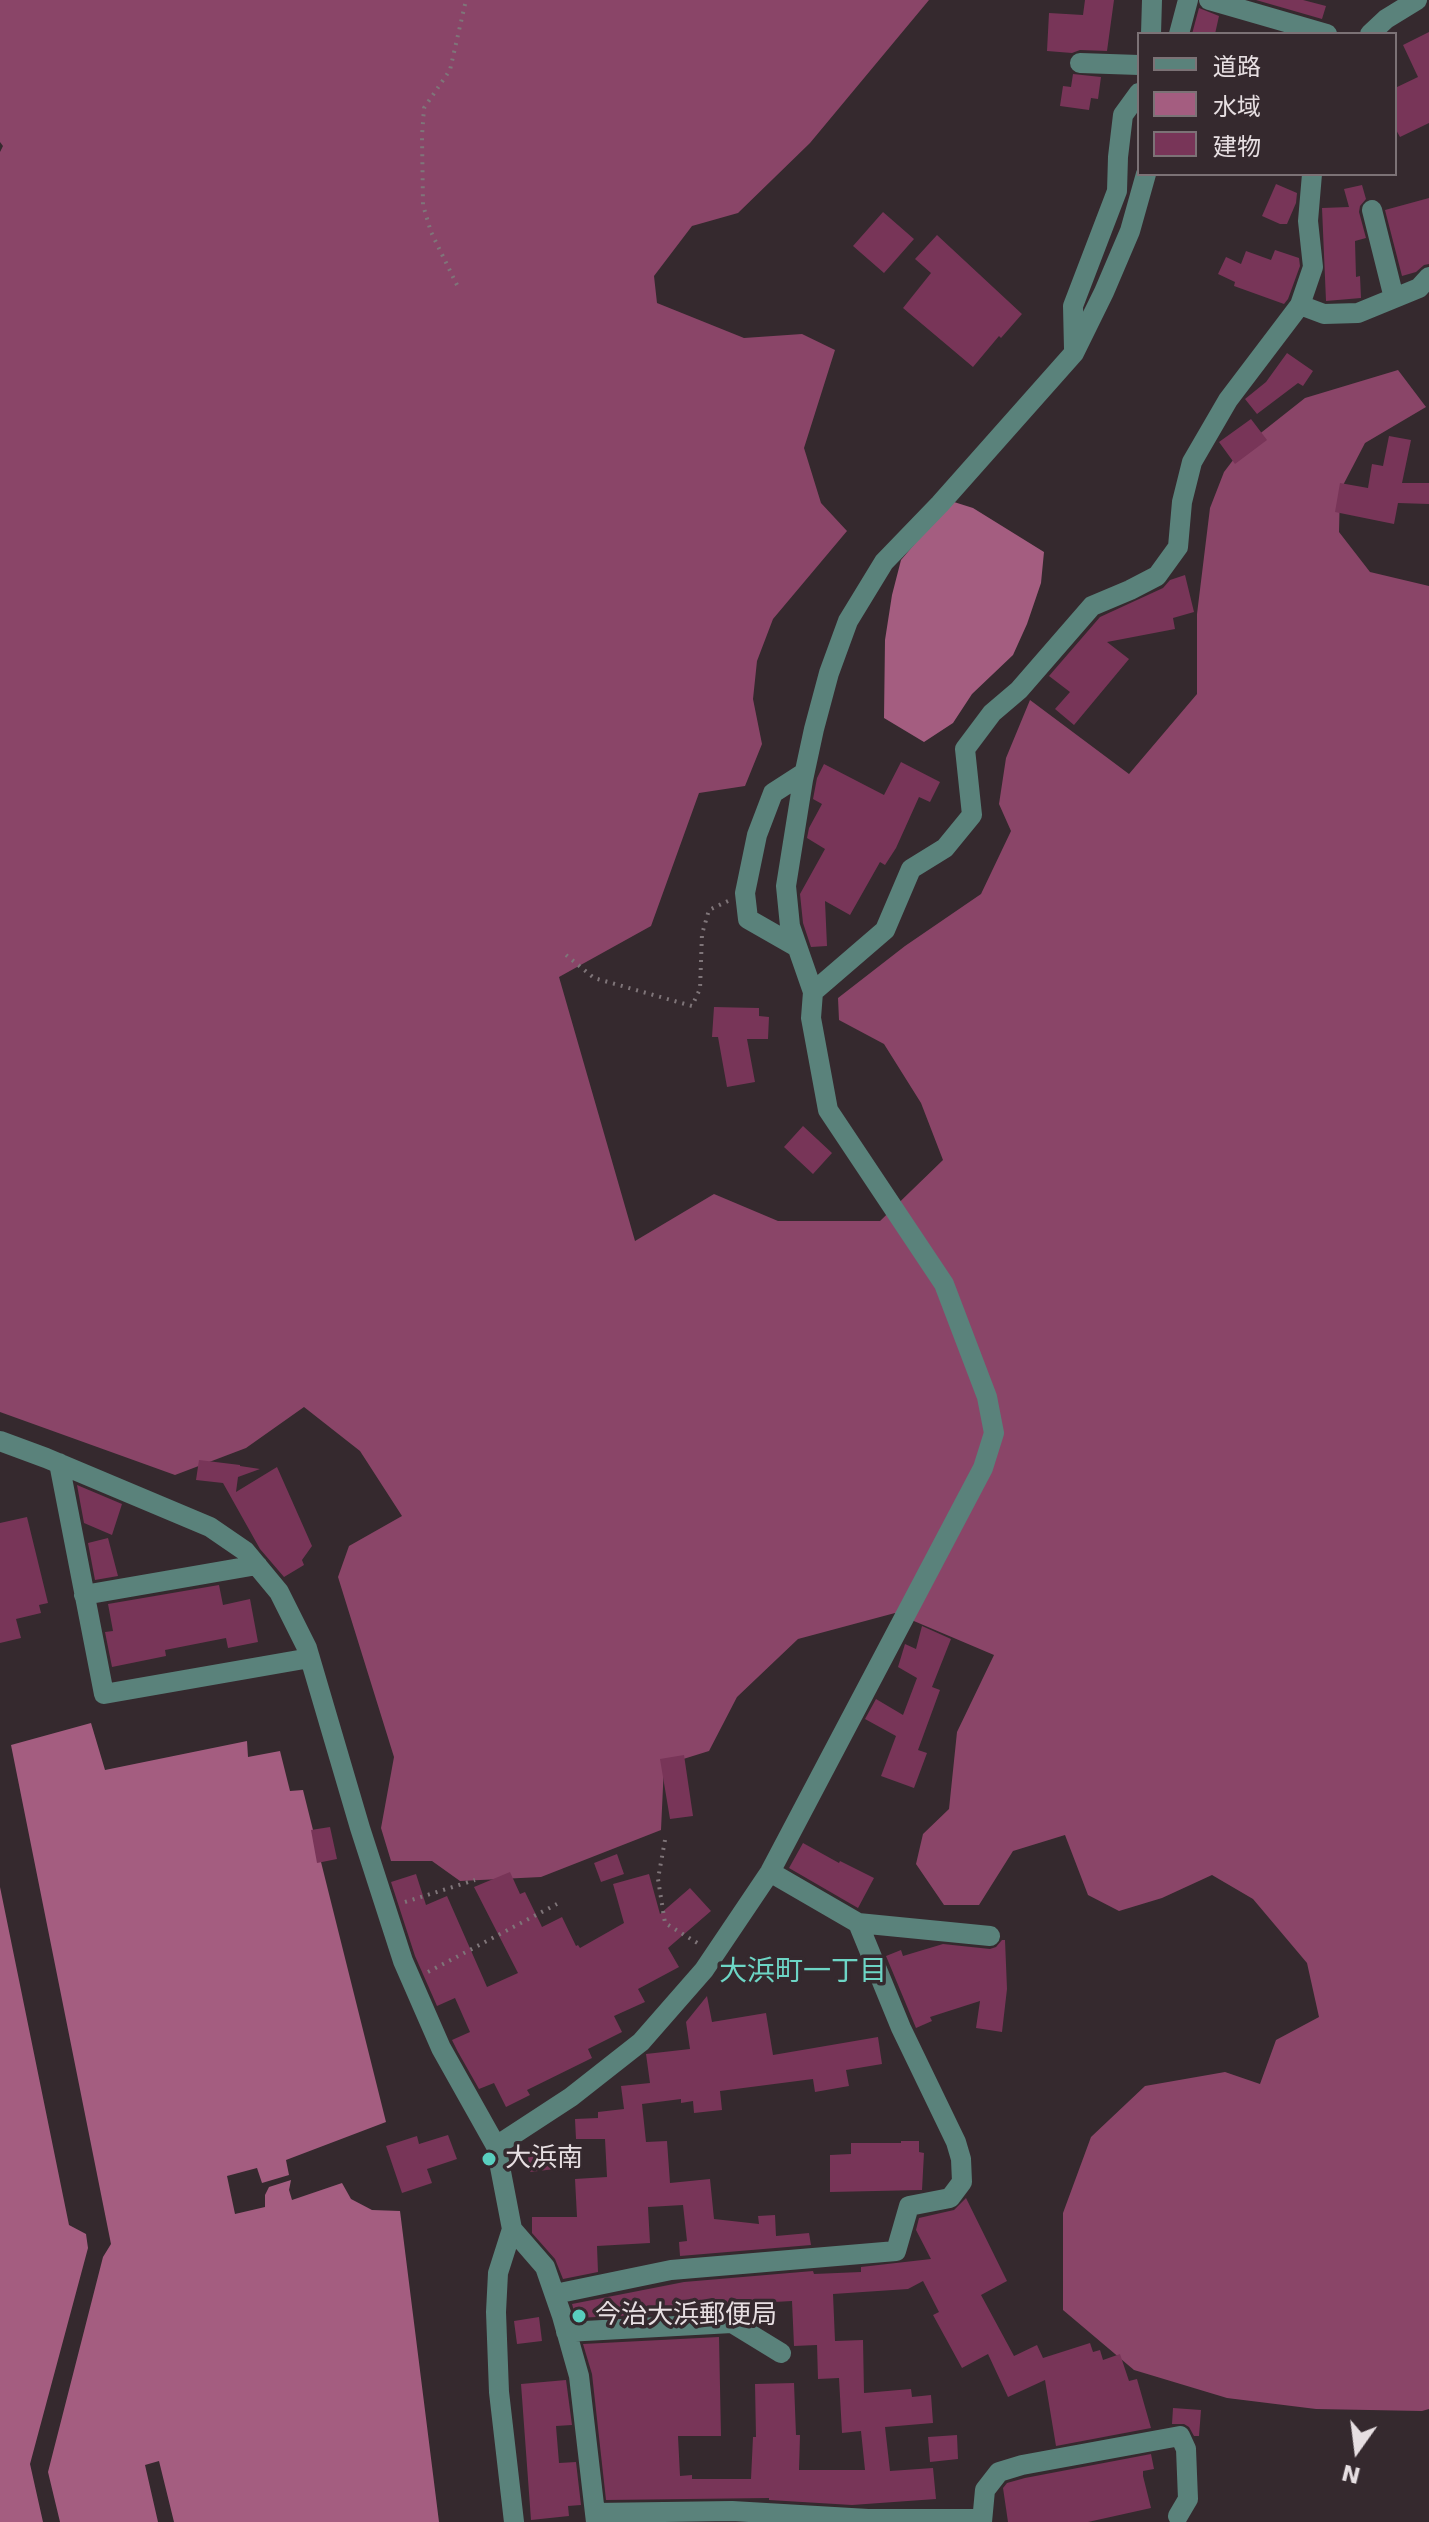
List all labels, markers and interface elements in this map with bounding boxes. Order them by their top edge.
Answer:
legend [1137,32,1397,176]
text: 道路 [1213,53,1261,81]
text: 水域 [1213,93,1261,121]
text: 建物 [1213,133,1261,161]
district label: 大浜町一丁目 [719,1956,887,1990]
place label: 大浜南 [505,2143,583,2175]
marker: 大浜南 [480,2150,498,2168]
place label: 今治大浜郵便局 [595,2300,777,2332]
marker: 今治大浜郵便局 [570,2307,588,2325]
north arrow [1317,2410,1397,2490]
text: N [1339,2459,1363,2488]

